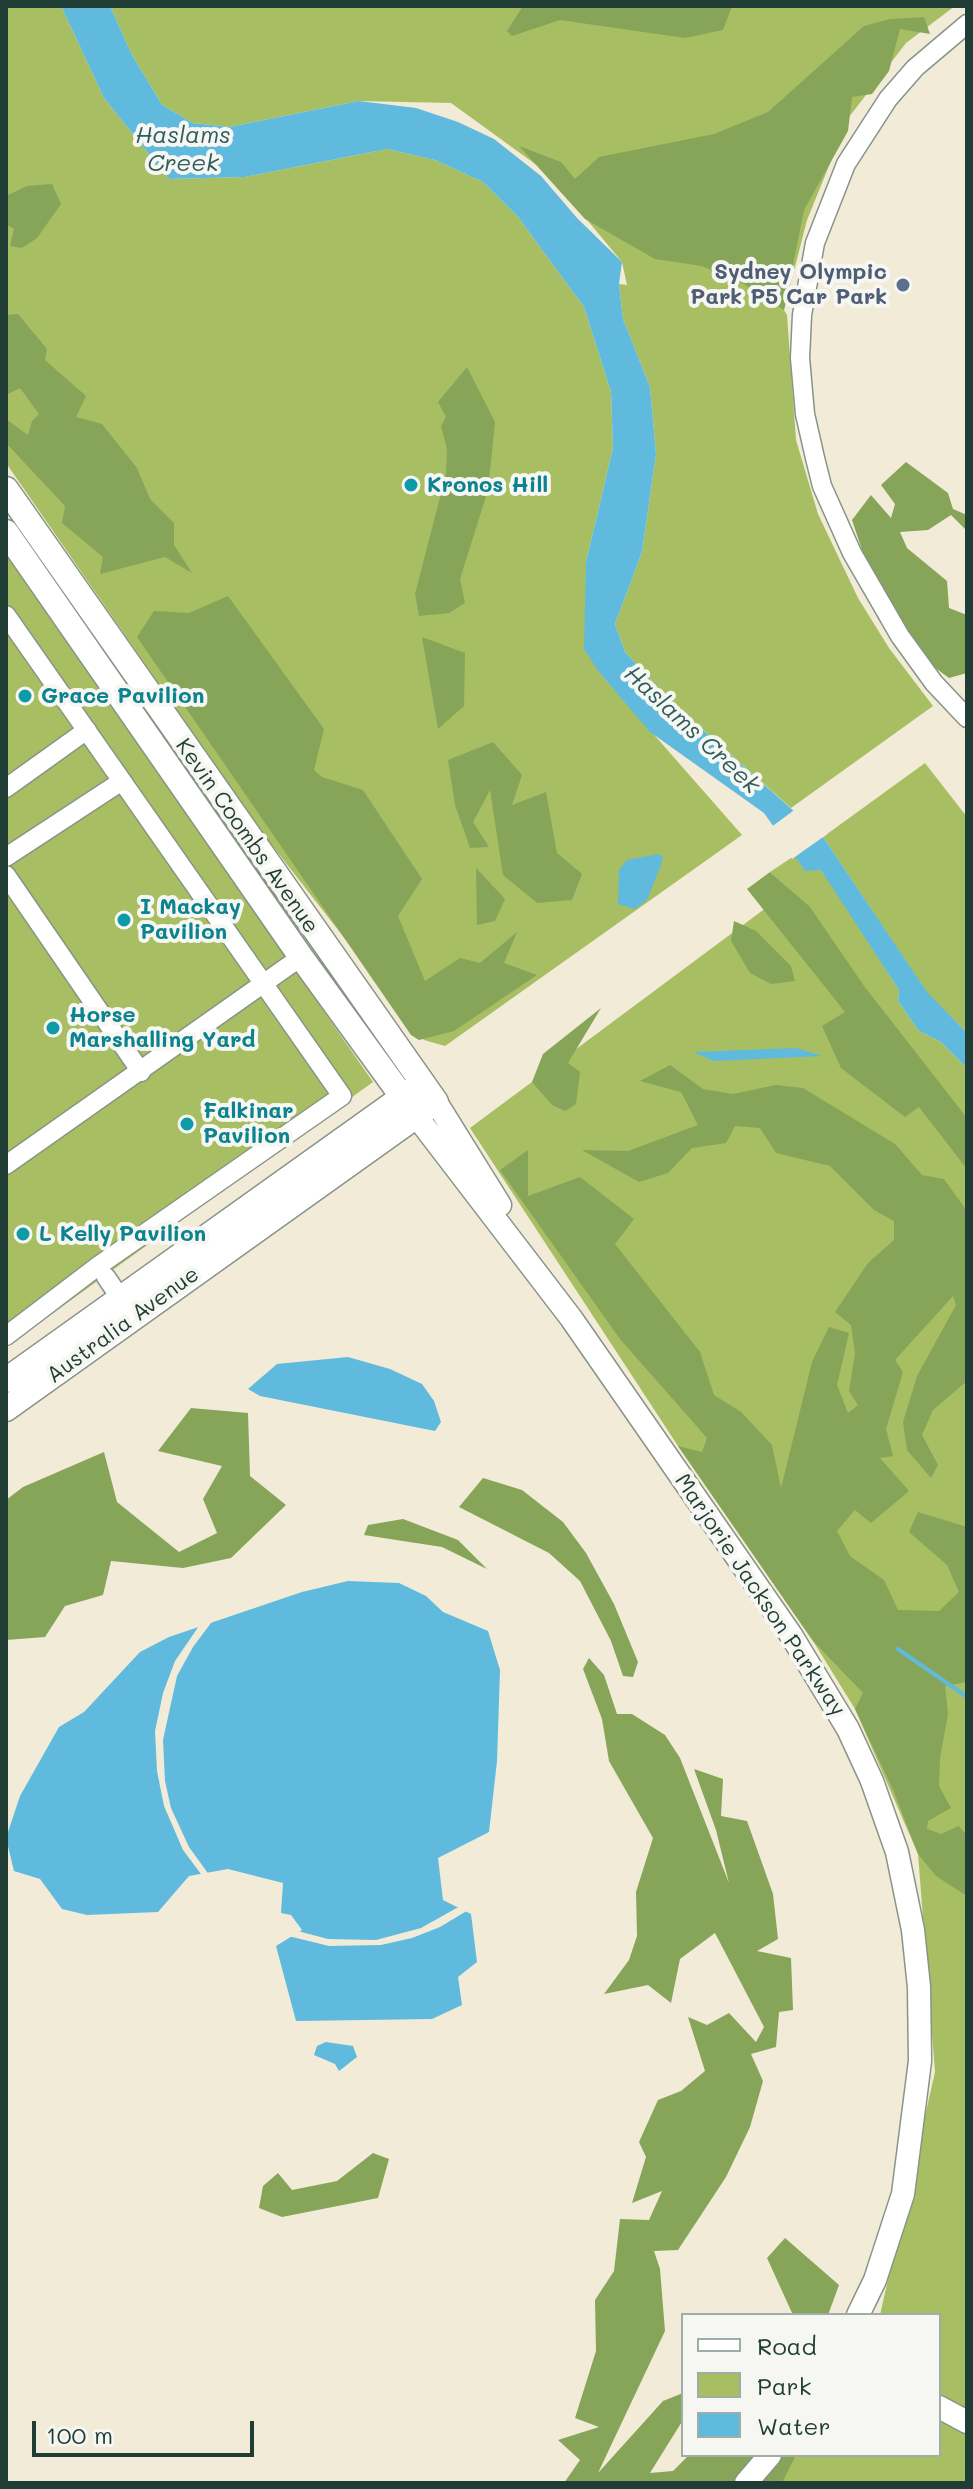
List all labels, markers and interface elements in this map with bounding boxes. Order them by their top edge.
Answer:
water label: Haslams Creek [135,122,231,178]
place label: Sydney Olympic Park P5 Car Park [690,259,887,310]
marker: Sydney Olympic Park P5 Car Park [894,276,912,294]
place label: Kronos Hill [427,472,548,498]
marker: Kronos Hill [402,476,420,494]
water label: Haslams Creek [618,660,766,800]
place label: Grace Pavilion [41,683,204,709]
marker: Grace Pavilion [16,687,34,705]
street label: Kevin Coombs Avenue [170,734,324,938]
place label: I Mackay Pavilion [140,894,241,946]
marker: I Mackay Pavilion [115,911,133,929]
place label: Horse Marshalling Yard [69,1002,255,1054]
marker: Horse Marshalling Yard [44,1019,62,1037]
place label: Falkinar Pavilion [203,1098,293,1150]
marker: Falkinar Pavilion [178,1115,196,1133]
place label: L Kelly Pavilion [39,1221,206,1247]
marker: L Kelly Pavilion [14,1225,32,1243]
street label: Australia Avenue [42,1261,204,1389]
street label: Marjorie Jackson Parkway [669,1469,851,1721]
legend [681,2313,941,2457]
text: Road [757,2330,817,2361]
text: Park [757,2370,811,2401]
scale bar [36,2405,258,2455]
text: Water [757,2410,831,2441]
text: 100 m [46,2419,113,2450]

